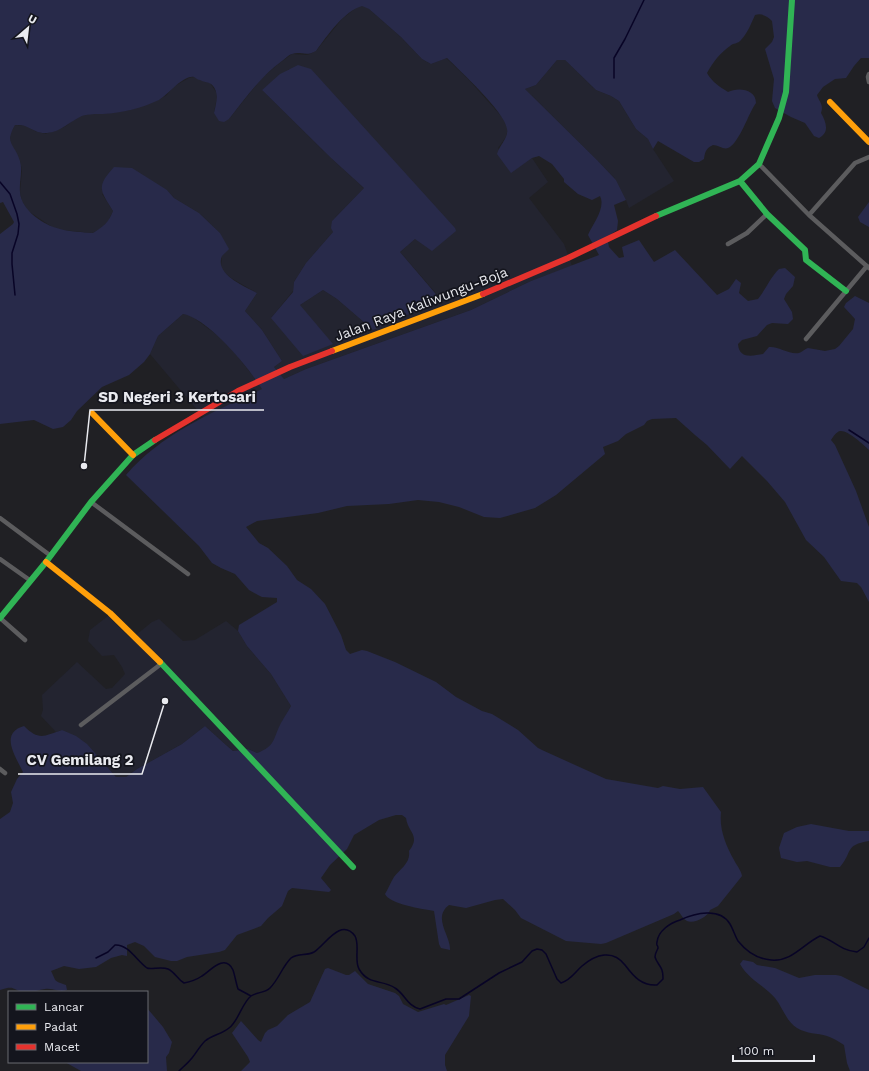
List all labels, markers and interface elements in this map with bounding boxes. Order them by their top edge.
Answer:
north arrow [8,8,48,48]
text: U [26,12,39,27]
street label: Jalan Raya Kaliwungu-Boja [332,264,510,344]
callout: SD Negeri 3 Kertosari [90,383,264,410]
text: SD Negeri 3 Kertosari [98,388,256,406]
callout: CV Gemilang 2 [18,747,142,774]
text: CV Gemilang 2 [27,751,134,769]
legend [8,991,148,1063]
text: Lancar [44,1000,84,1014]
text: Padat [44,1020,77,1034]
scale bar [733,1037,814,1063]
text: Macet [44,1040,79,1054]
text: 100 m [739,1044,774,1058]

